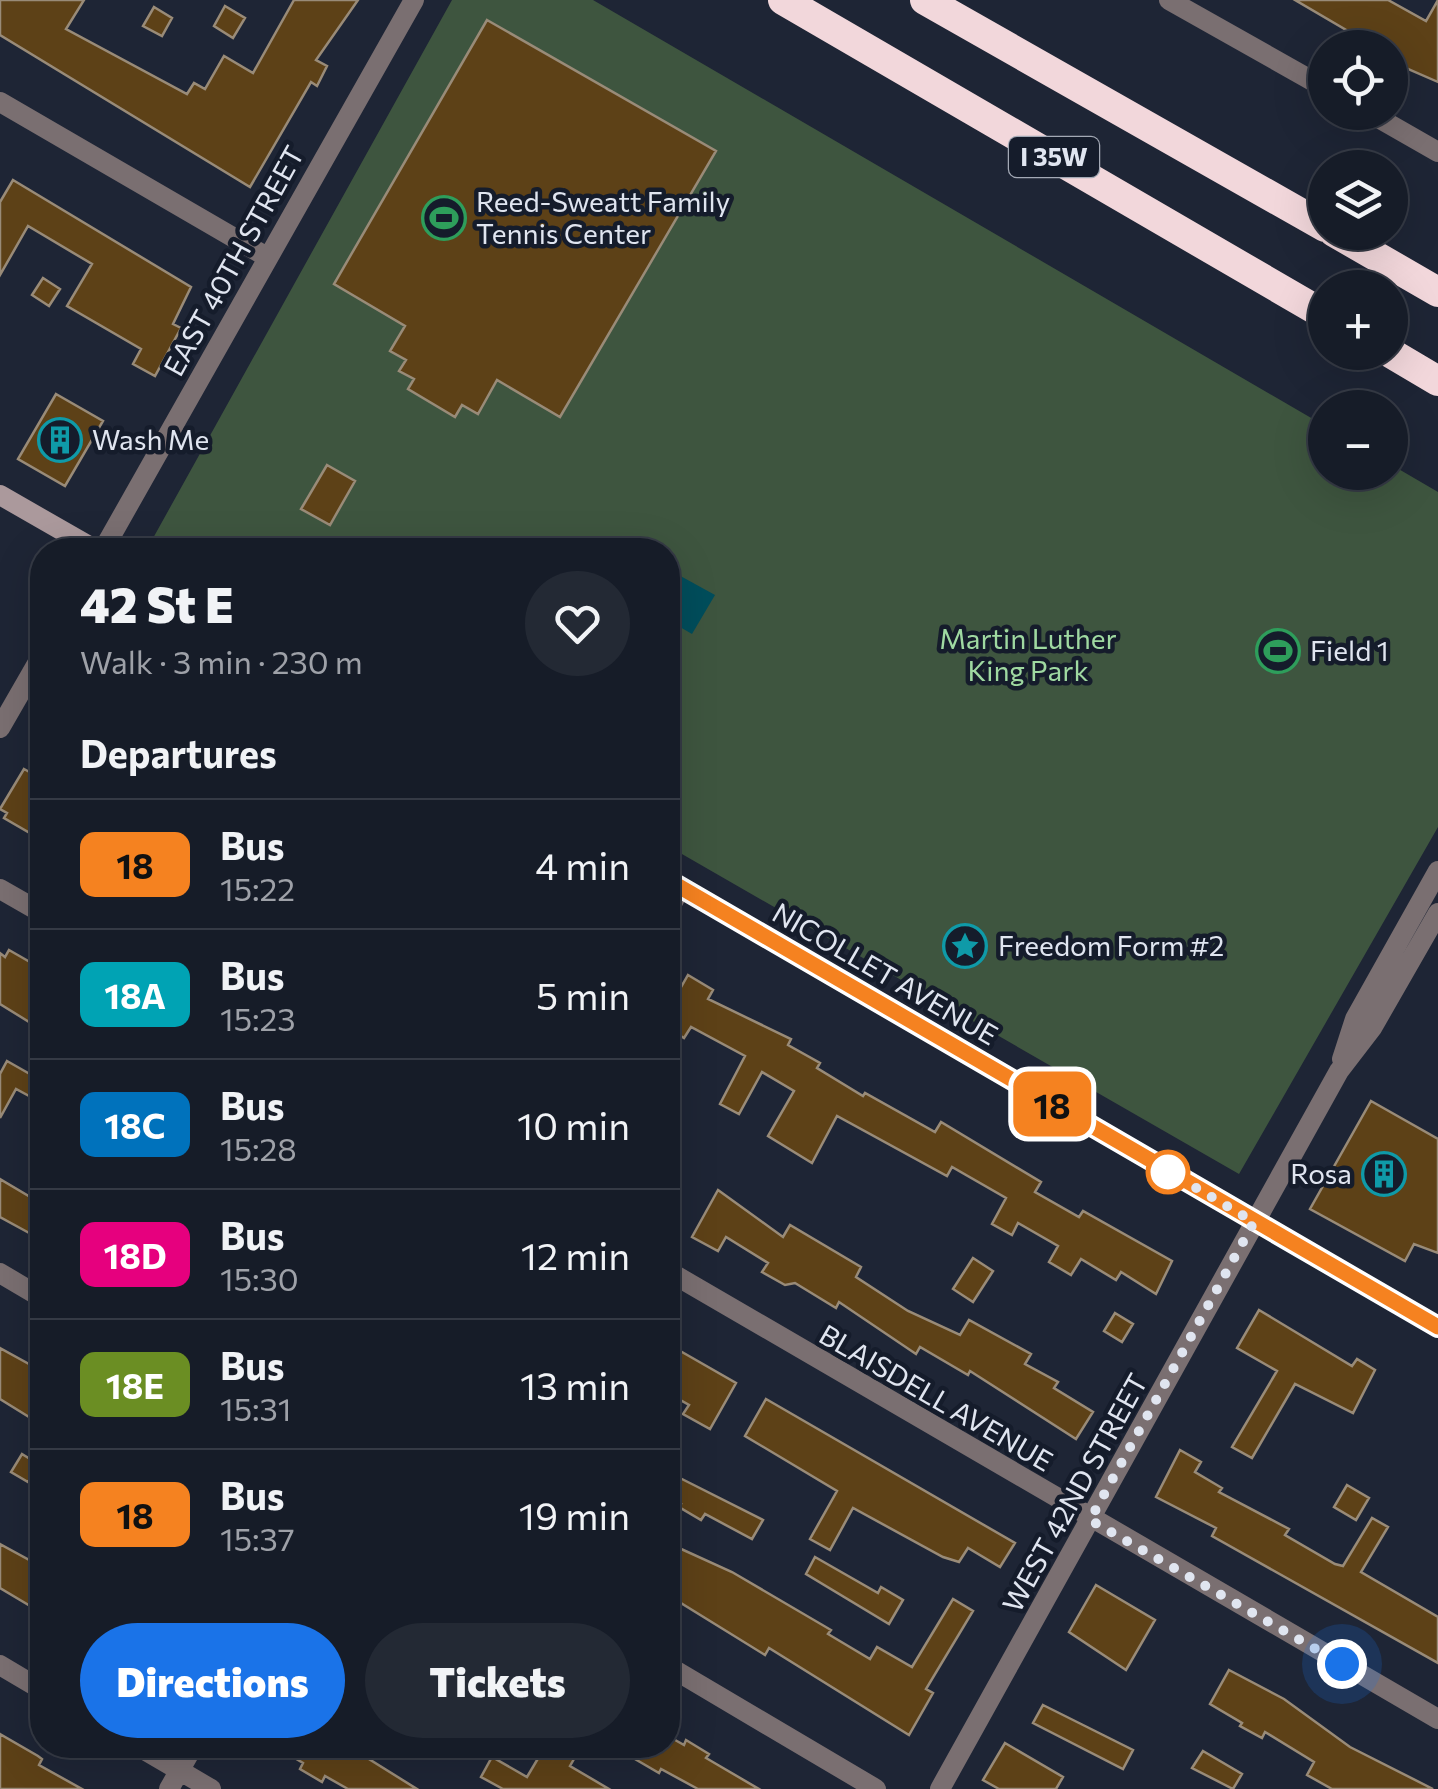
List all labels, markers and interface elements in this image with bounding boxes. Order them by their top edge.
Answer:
map controls [1308,30,1408,490]
button: locate [1308,30,1408,130]
road number: I 35W [1009,137,1099,177]
street label: EAST 40TH STREET [156,140,310,381]
button: layers [1308,150,1408,250]
place label: Reed-Sweatt Family Tennis Center [476,184,730,250]
sports icon: Reed-Sweatt Family Tennis Center [421,195,467,241]
button: + [1308,270,1408,370]
button: − [1308,390,1408,490]
building icon: Wash Me [37,417,83,463]
place label: Wash Me [92,422,209,456]
button: heart [525,571,630,676]
text: 42 St E [80,574,234,633]
park label: Martin Luther King Park [939,621,1117,687]
sports icon: Field 1 [1255,628,1301,674]
place label: Field 1 [1310,633,1389,667]
text: Walk · 3 min · 230 m [80,641,363,681]
text: Departures [80,729,277,776]
text: Bus [220,821,285,868]
text: 4 min [535,841,630,888]
text: 18 [116,843,154,886]
text: 15:22 [220,868,295,908]
street label: NICOLLET AVENUE [767,895,1004,1051]
place icon: Freedom Form #2 [942,923,988,969]
place label: Freedom Form #2 [998,928,1224,962]
text: Bus [220,951,285,998]
text: 5 min [536,971,630,1018]
text: 18A [104,973,166,1016]
text: 15:23 [220,998,296,1038]
line badge: 18 [1007,1072,1097,1136]
text: Bus [220,1081,285,1128]
text: 18 [1033,1083,1071,1126]
text: 10 min [517,1101,630,1148]
text: 18C [104,1103,166,1146]
text: 15:28 [220,1128,297,1168]
unlabelled marker [1147,1151,1189,1193]
building icon: Rosa [1361,1151,1407,1197]
place label: Rosa [1290,1156,1352,1190]
text: Bus [220,1211,285,1258]
text: 12 min [521,1231,630,1278]
text: 18D [103,1233,167,1276]
text: 15:30 [220,1258,299,1298]
street label: BLAISDELL AVENUE [814,1317,1059,1478]
text: Bus [220,1341,285,1388]
text: 13 min [520,1361,630,1408]
text: 18E [106,1363,164,1406]
street label: WEST 42ND STREET [994,1367,1154,1618]
text: 15:31 [220,1388,292,1428]
text: Bus [220,1471,285,1518]
text: 19 min [519,1491,630,1538]
text: 18 [116,1493,154,1536]
text: 15:37 [220,1518,295,1558]
button: Directions [80,1623,345,1738]
button: Tickets [365,1623,630,1738]
your location [1317,1639,1367,1689]

